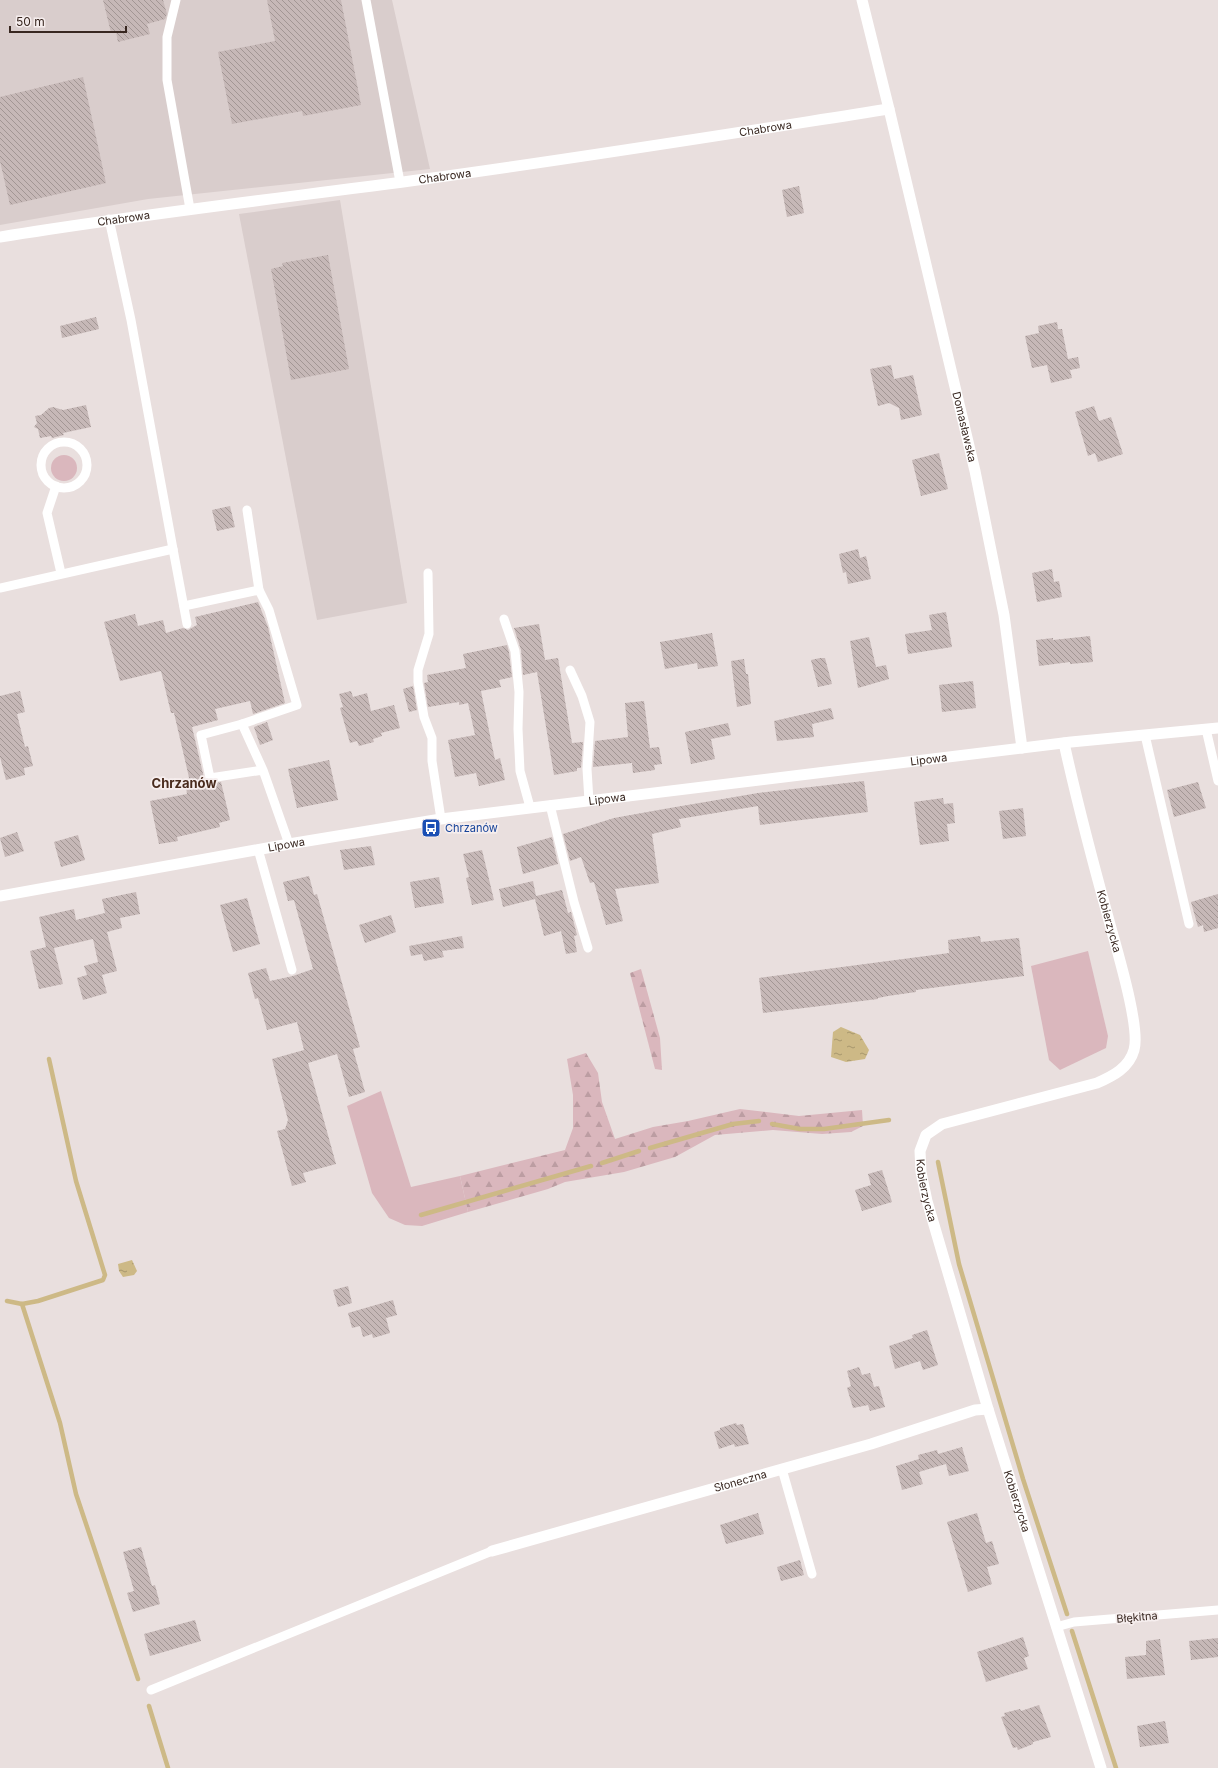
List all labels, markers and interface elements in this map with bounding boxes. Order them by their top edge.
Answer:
scale bar [10,8,126,34]
text: 50 m [16,14,45,29]
street label: Chabrowa [738,117,793,139]
street label: Chabrowa [418,166,472,187]
street label: Chabrowa [96,208,151,229]
street label: Domasławska [949,390,980,464]
street label: Lipowa [909,750,948,769]
district label: Chrzanów [152,775,216,791]
street label: Lipowa [588,789,626,808]
bus stop icon: Chrzanów [420,817,442,839]
place label: Chrzanów [445,821,498,835]
street label: Lipowa [267,834,306,855]
street label: Kobierzycka [1094,888,1124,954]
street label: Kobierzycka [913,1159,940,1224]
street label: Słoneczna [712,1467,768,1495]
street label: Kobierzycka [1001,1468,1033,1534]
street label: Błękitna [1116,1608,1158,1626]

